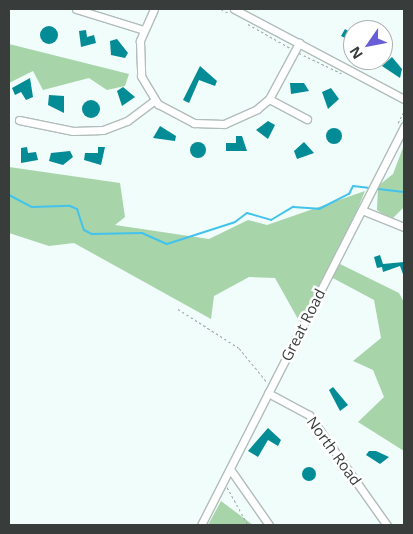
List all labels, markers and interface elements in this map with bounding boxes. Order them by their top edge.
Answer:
north arrow [343,20,393,70]
text: N [345,43,367,63]
street label: Great Road [277,286,329,364]
street label: North Road [303,413,365,489]

